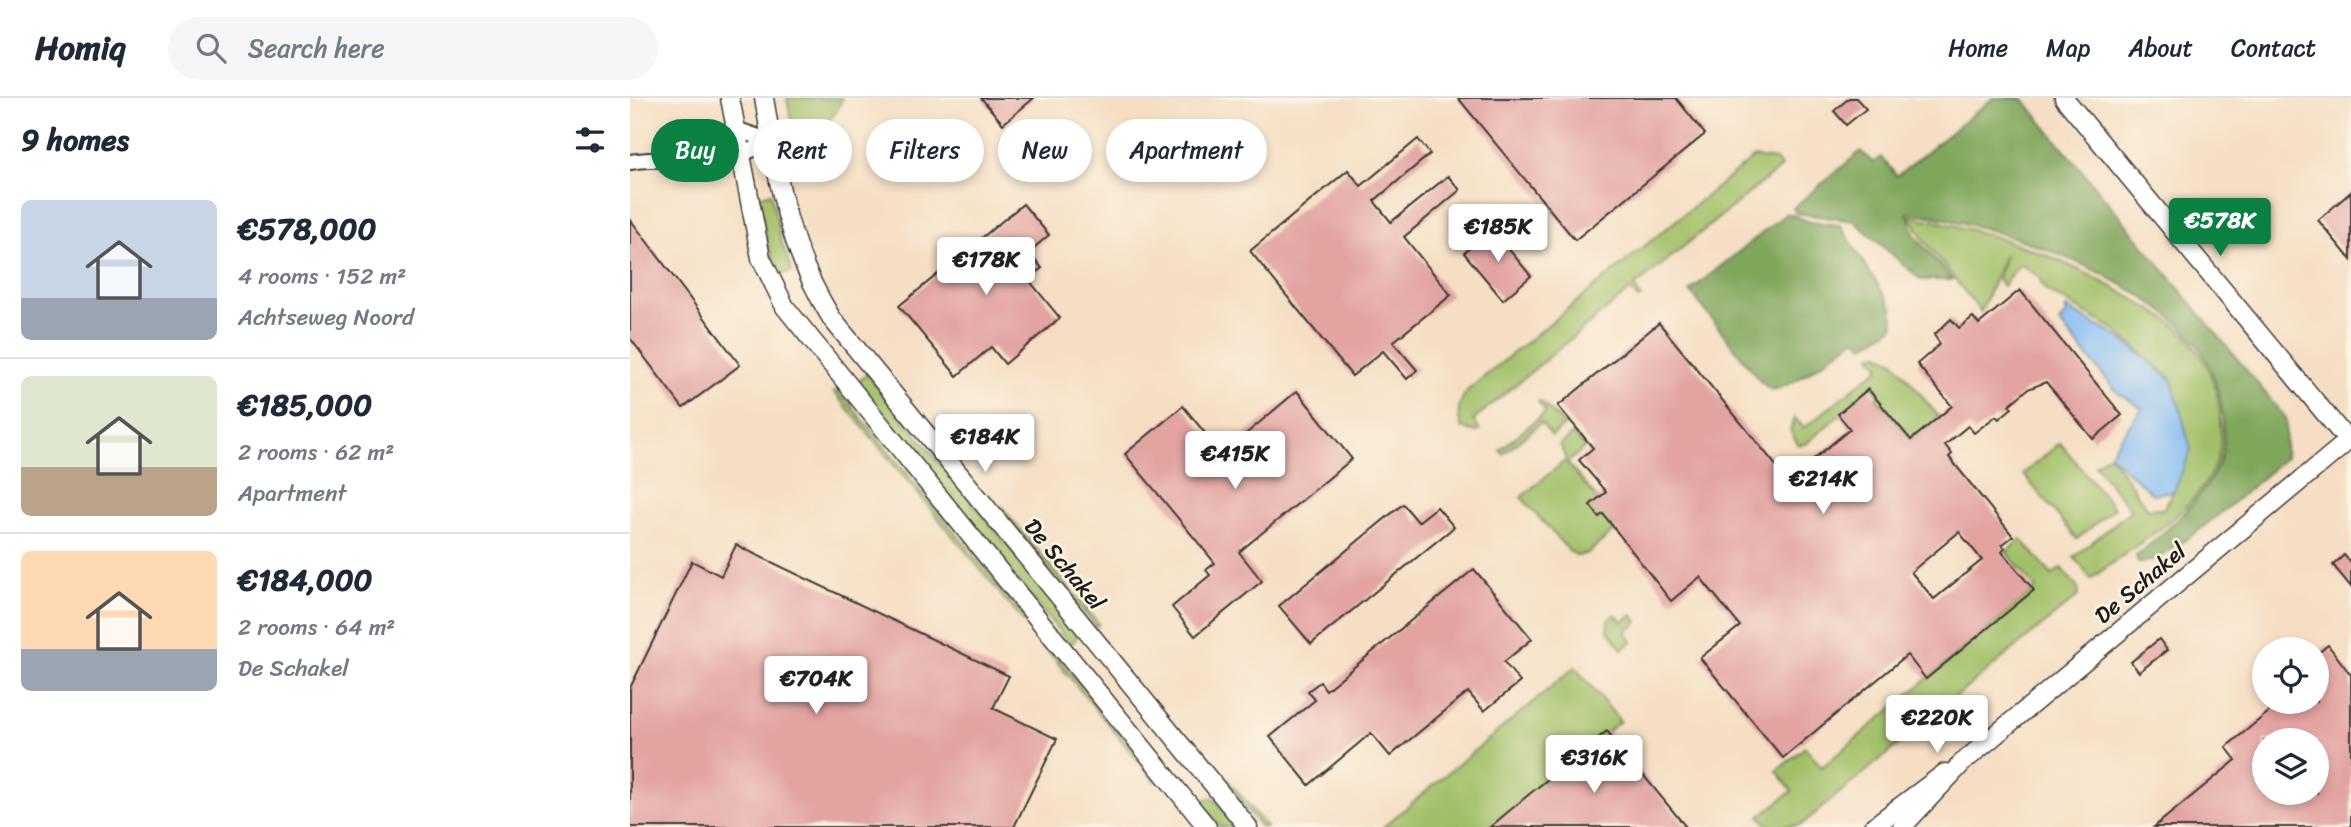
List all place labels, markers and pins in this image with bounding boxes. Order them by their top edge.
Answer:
pin: €578K [2171,198,2269,258]
pin: €185K [1449,204,1547,264]
pin: €178K [937,238,1035,297]
pin: €184K [936,414,1034,474]
pin: €415K [1186,432,1284,491]
pin: €214K [1774,456,1872,516]
pin: €704K [767,656,865,716]
pin: €220K [1888,696,1986,755]
pin: €316K [1545,736,1643,795]

